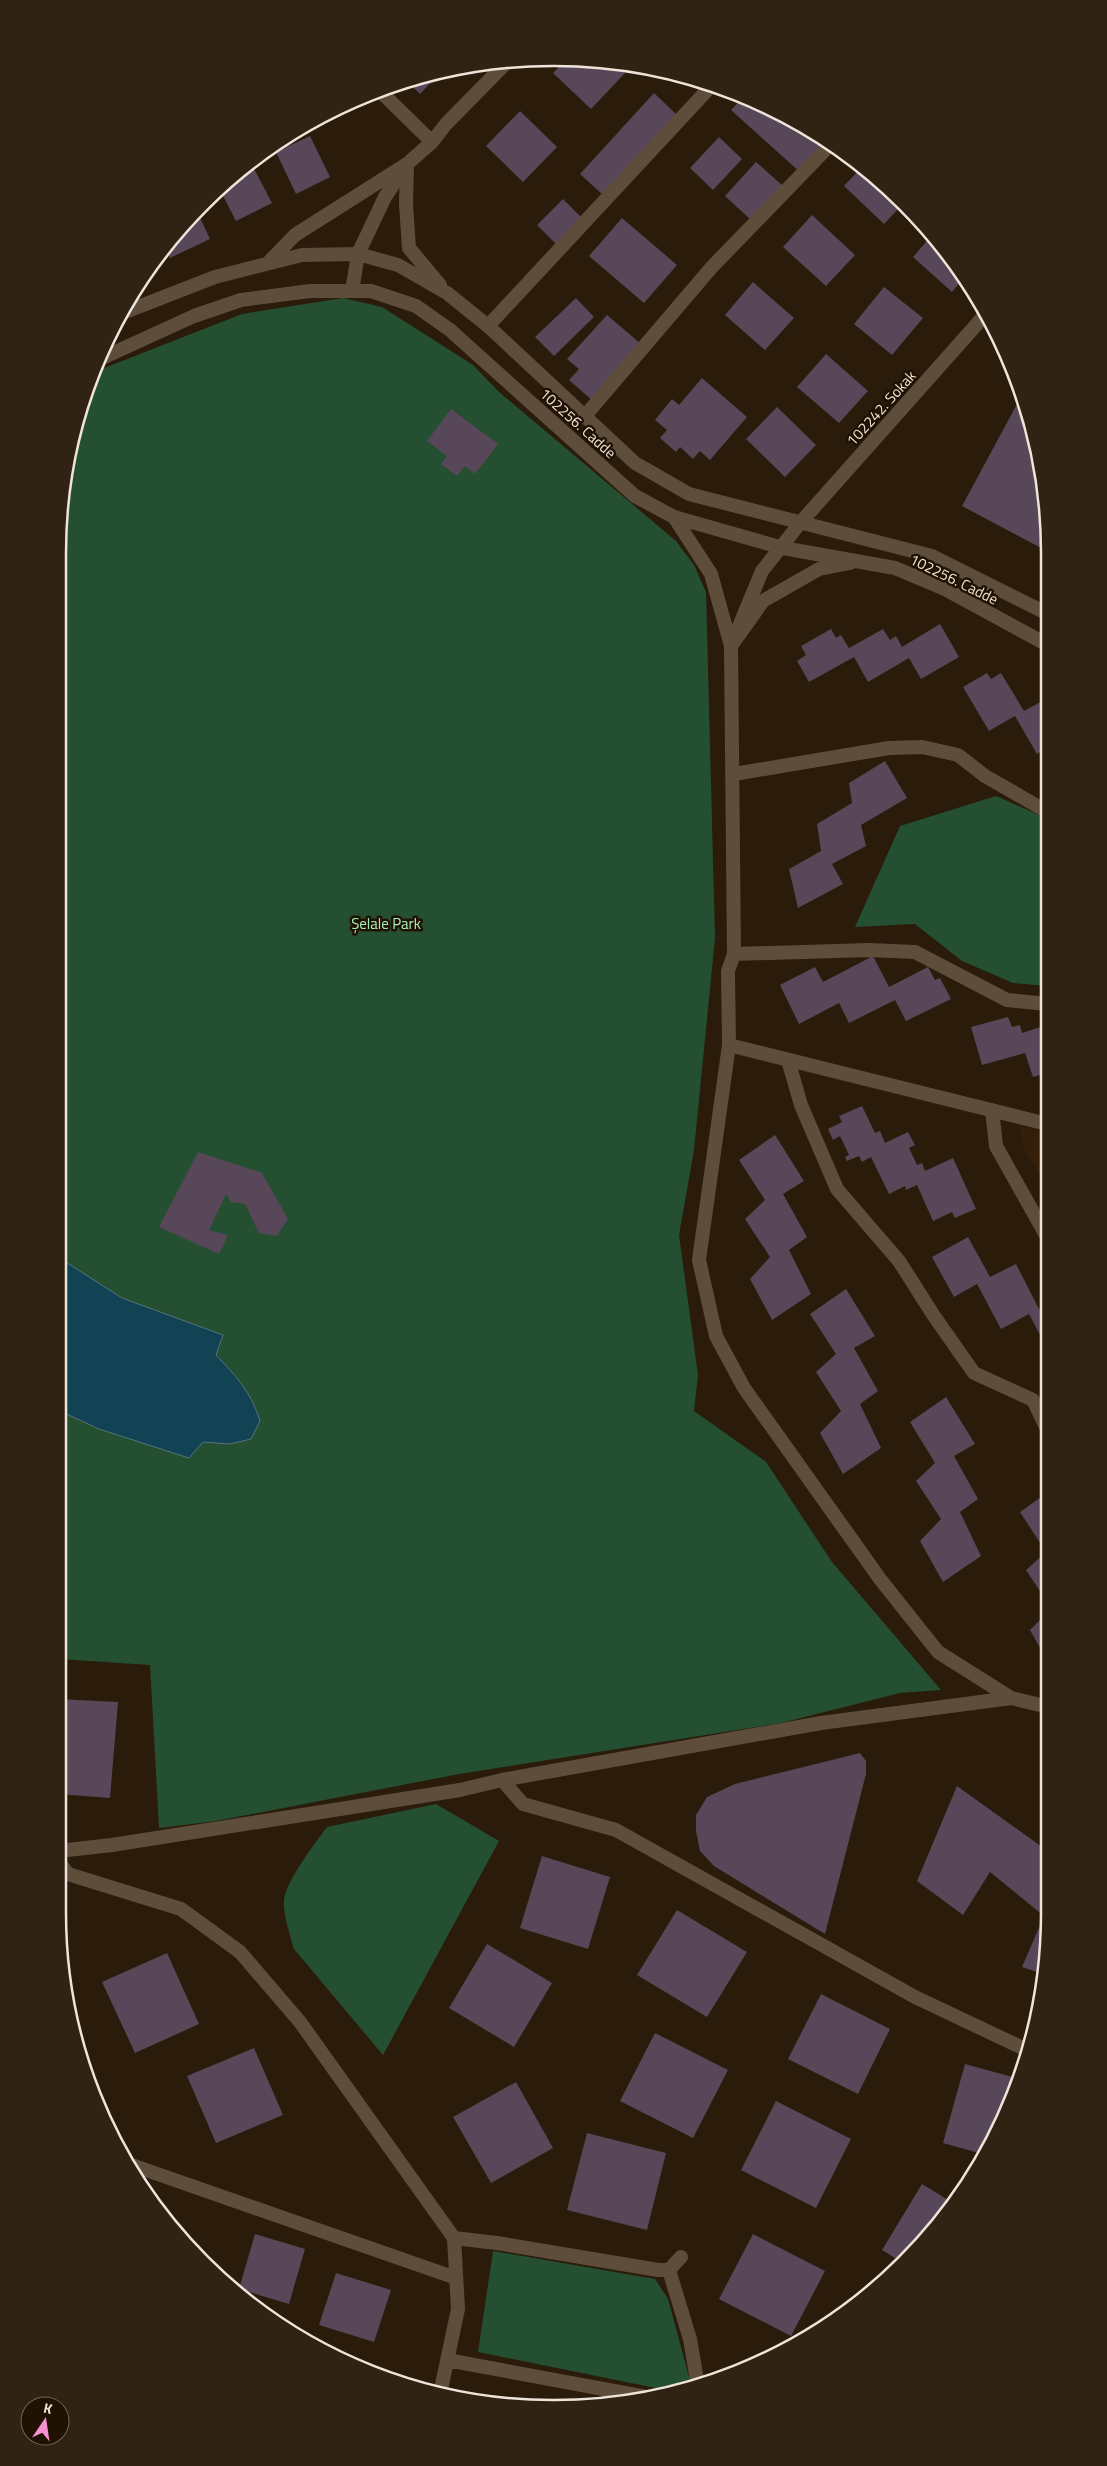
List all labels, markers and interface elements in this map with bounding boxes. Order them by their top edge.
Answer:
street label: 102242. Sokak [841,365,921,451]
street label: 102256. Cadde [535,382,621,464]
street label: 102256. Cadde [906,548,1002,610]
park label: Şelale Park [351,912,421,935]
north arrow [20,2396,70,2446]
text: K [42,2397,55,2419]

